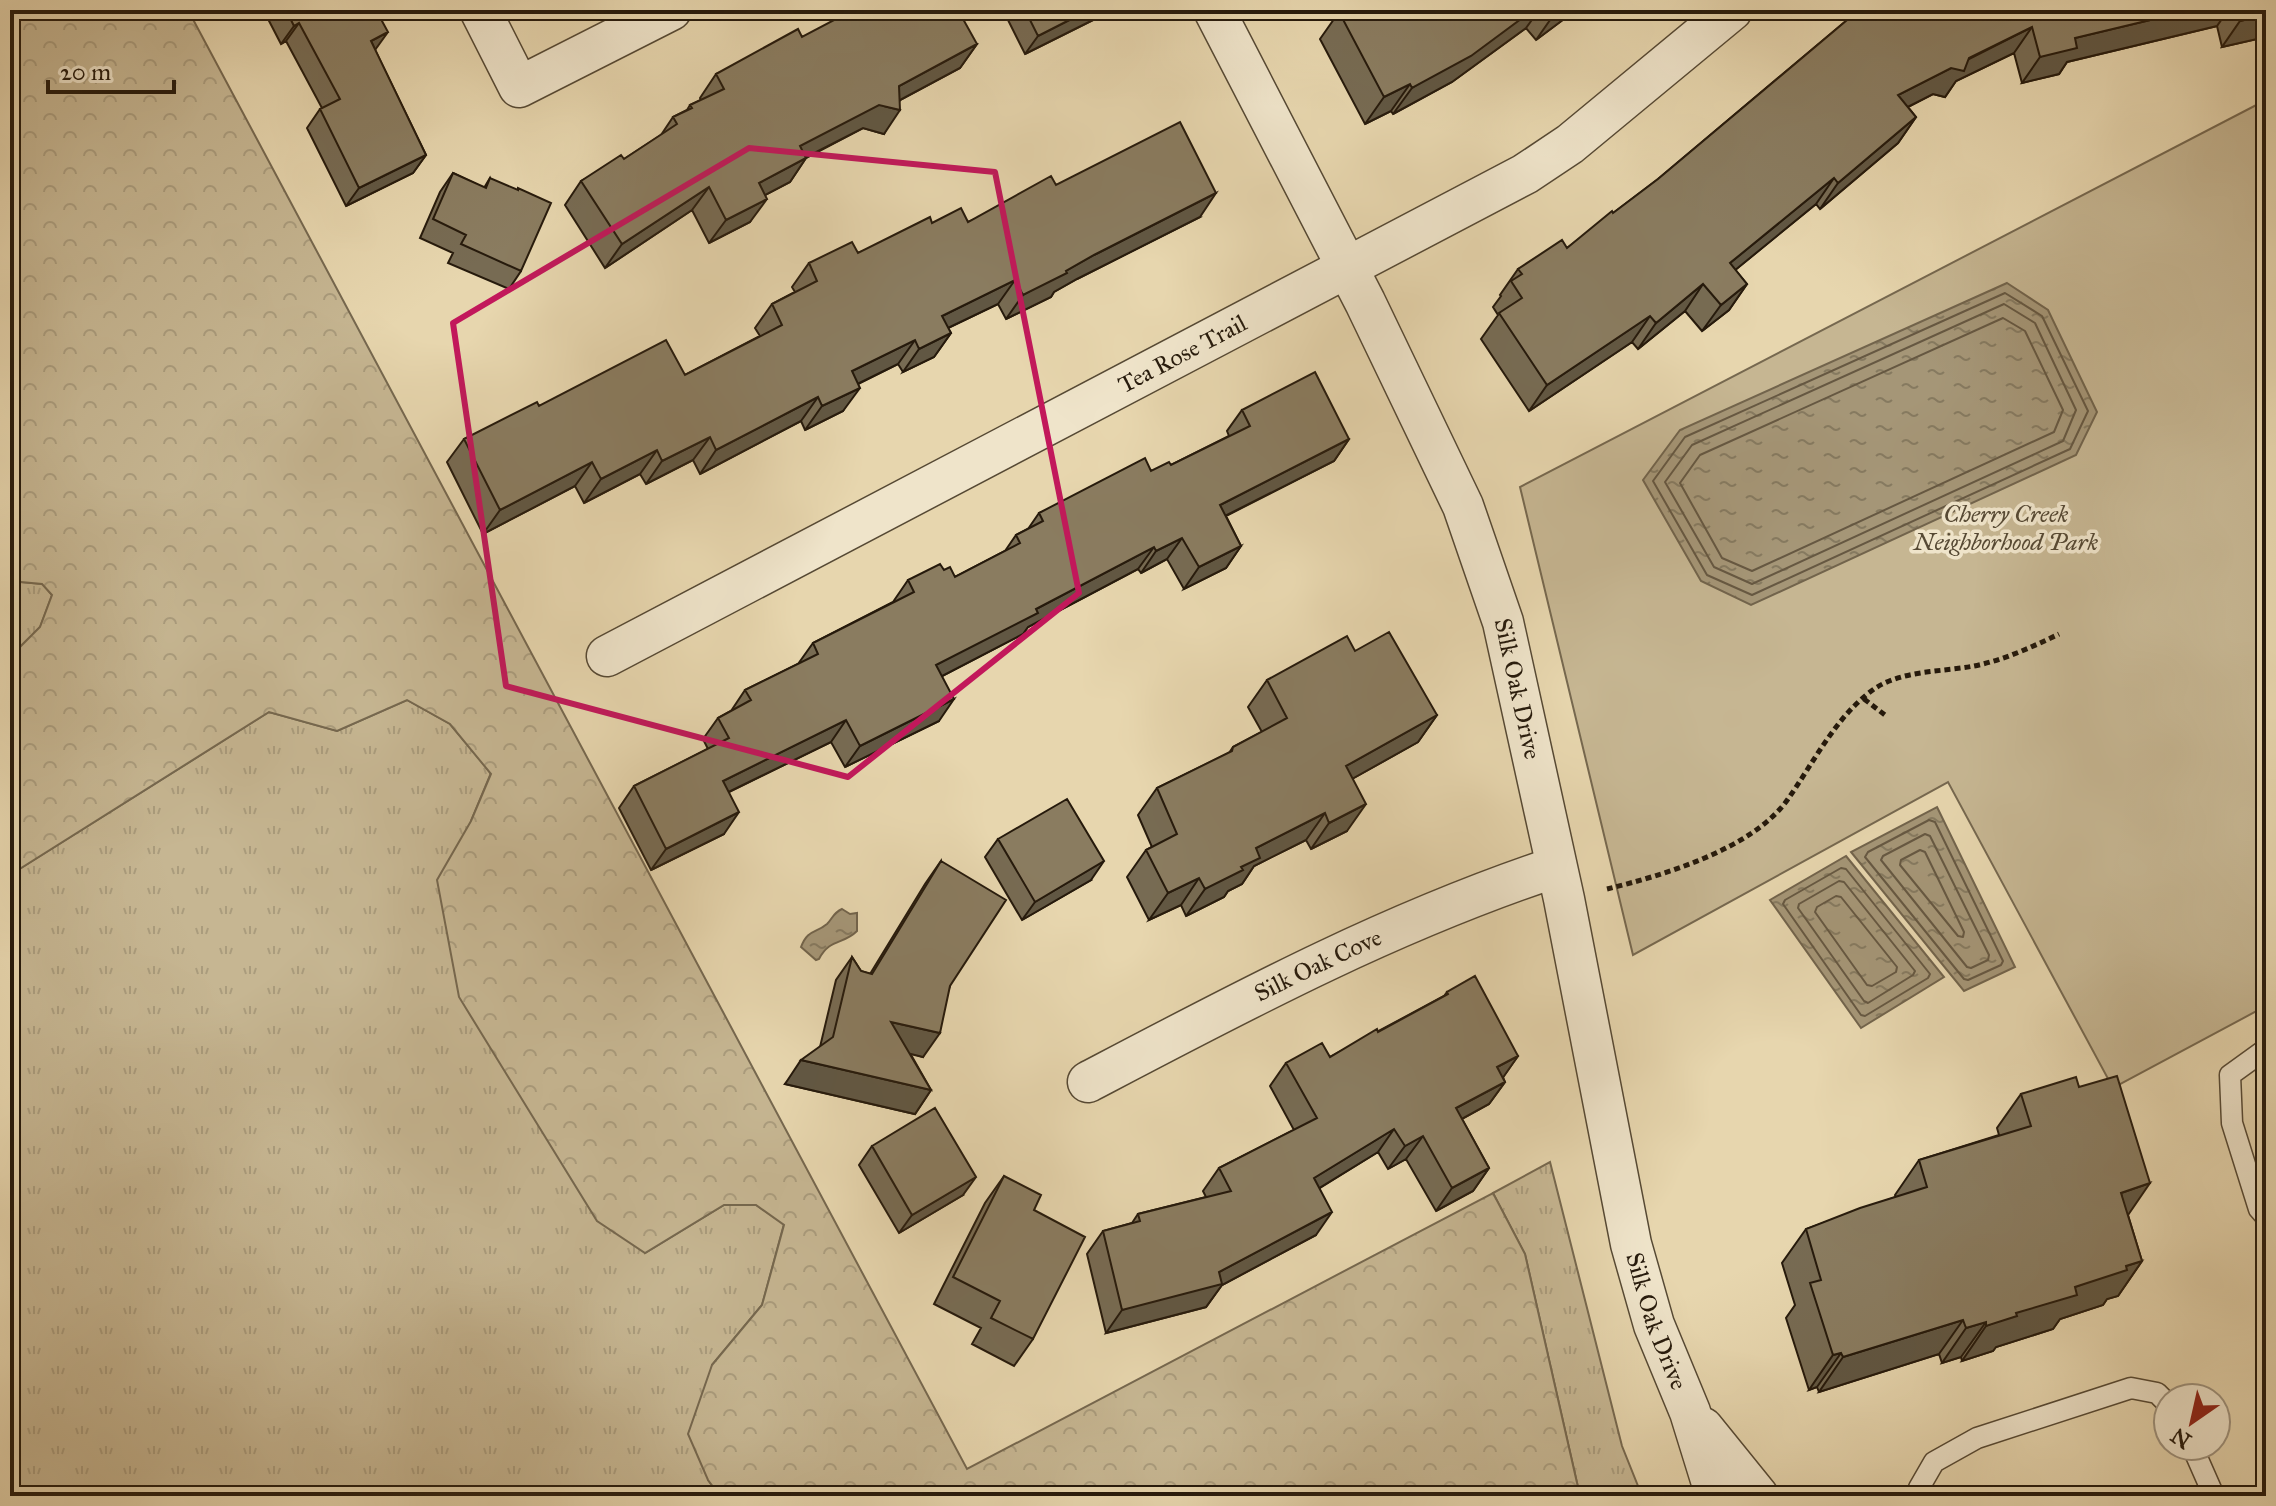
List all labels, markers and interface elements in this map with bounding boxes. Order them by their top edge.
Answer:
scale bar [48,44,174,94]
text: 20 m [60,57,111,87]
street label: Tea Rose Trail [1113,308,1252,400]
park label: Cherry Creek Neighborhood Park [1912,499,2098,557]
street label: Silk Oak Drive [1488,615,1548,762]
street label: Silk Oak Cove [1249,922,1386,1008]
street label: Silk Oak Drive [1619,1249,1694,1394]
north arrow [2152,1382,2232,1462]
text: N [2166,1422,2196,1455]

